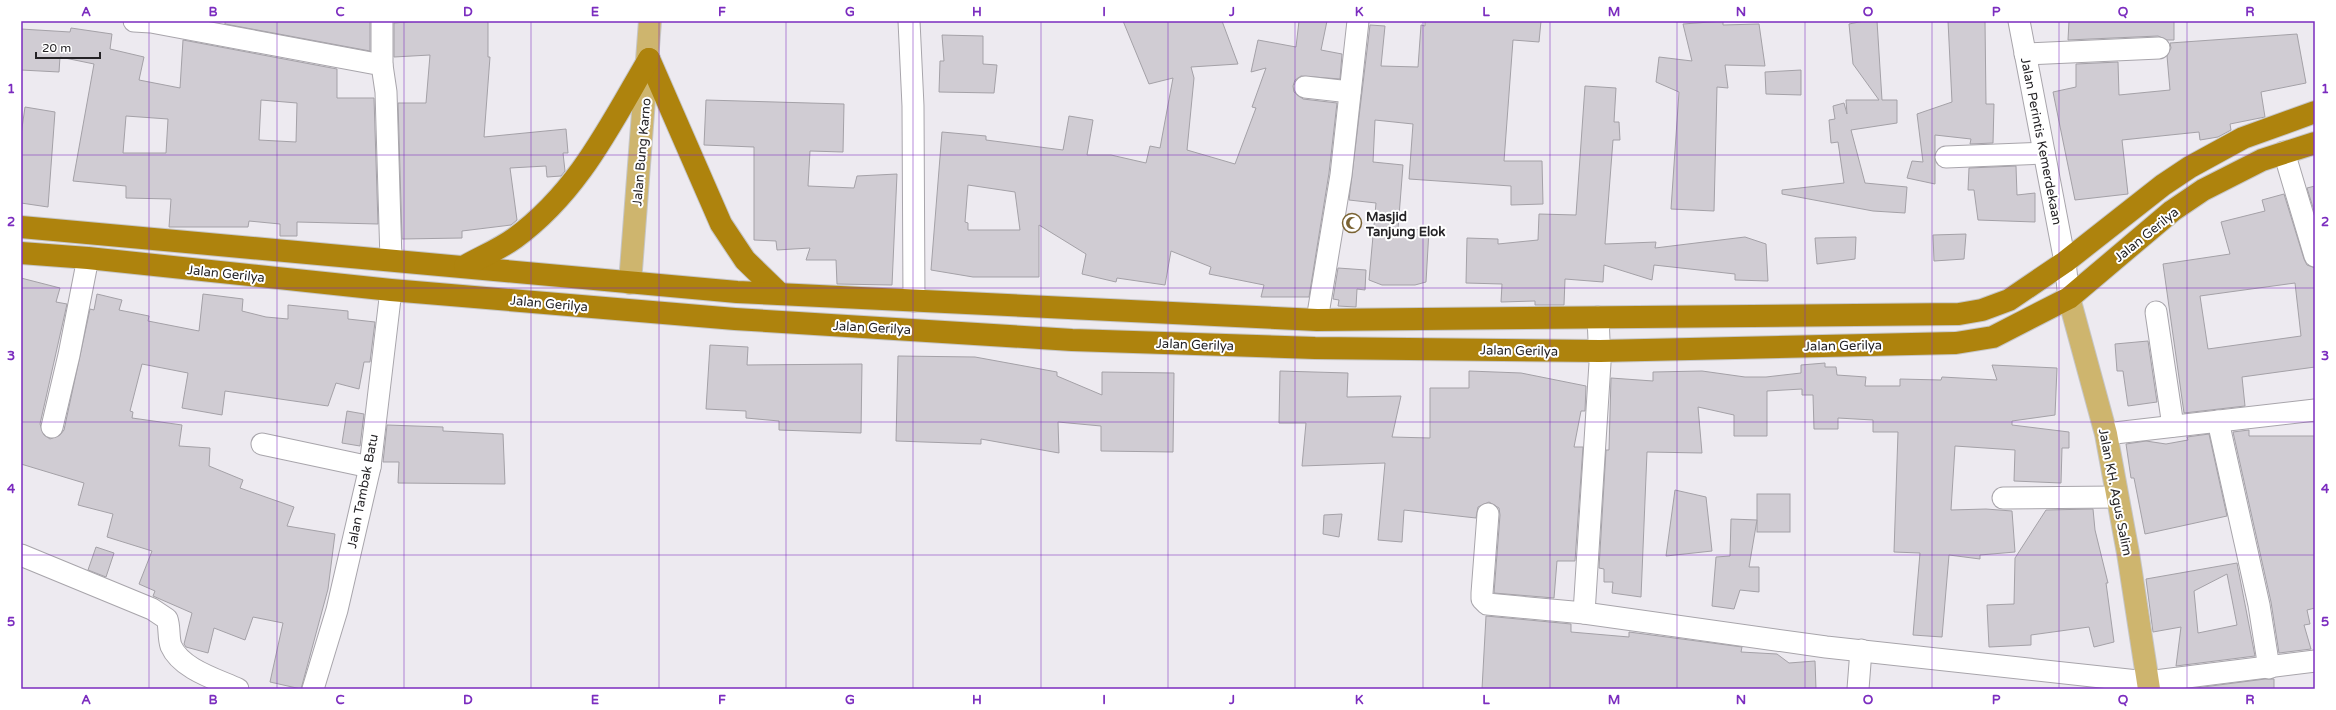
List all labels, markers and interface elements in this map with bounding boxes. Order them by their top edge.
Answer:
text: A [81,4,91,20]
text: B [208,4,218,20]
text: C [335,4,345,20]
text: D [463,4,473,20]
text: E [591,4,599,20]
text: F [718,4,726,20]
text: G [845,4,855,20]
text: H [972,4,982,20]
text: I [1102,4,1106,20]
text: J [1228,4,1235,20]
text: K [1355,4,1364,20]
text: L [1482,4,1490,20]
text: M [1608,4,1620,20]
text: N [1736,4,1746,20]
text: O [1863,4,1874,20]
text: P [1992,4,2001,20]
text: Q [2118,4,2129,20]
text: R [2245,4,2255,20]
scale bar [36,34,100,60]
text: 20 m [42,41,71,55]
street label: Jalan Perintis Kemerdekaan [2017,56,2065,226]
text: 1 [7,81,15,97]
text: 1 [2321,81,2329,97]
street label: Jalan Bung Karno [629,97,655,207]
street label: Jalan Gerilya [2111,204,2182,266]
place label: Masjid Tanjung Elok [1365,209,1445,240]
mosque icon: Masjid Tanjung Elok [1341,212,1363,234]
text: 2 [7,214,15,230]
text: 2 [2321,214,2329,230]
street label: Jalan Gerilya [186,262,266,286]
street label: Jalan Gerilya [509,293,589,315]
street label: Jalan Gerilya [833,318,911,338]
street label: Jalan Gerilya [1156,336,1234,354]
street label: Jalan Gerilya [1804,337,1882,355]
street label: Jalan Gerilya [1480,342,1558,360]
text: 3 [7,348,15,364]
text: 3 [2321,348,2329,364]
street label: Jalan KH. Agus Salim [2095,427,2135,557]
street label: Jalan Tambak Batu [344,433,382,550]
text: 4 [7,481,16,497]
text: 4 [2321,481,2330,497]
text: 5 [7,614,15,630]
text: 5 [2321,614,2329,630]
text: A [81,692,91,708]
text: B [208,692,218,708]
text: C [335,692,345,708]
text: D [463,692,473,708]
text: E [591,692,599,708]
text: F [718,692,726,708]
text: G [845,692,855,708]
text: H [972,692,982,708]
text: I [1102,692,1106,708]
text: J [1228,692,1235,708]
text: K [1355,692,1364,708]
text: L [1482,692,1490,708]
text: M [1608,692,1620,708]
text: N [1736,692,1746,708]
text: O [1863,692,1874,708]
text: P [1992,692,2001,708]
text: Q [2118,692,2129,708]
text: R [2245,692,2255,708]

